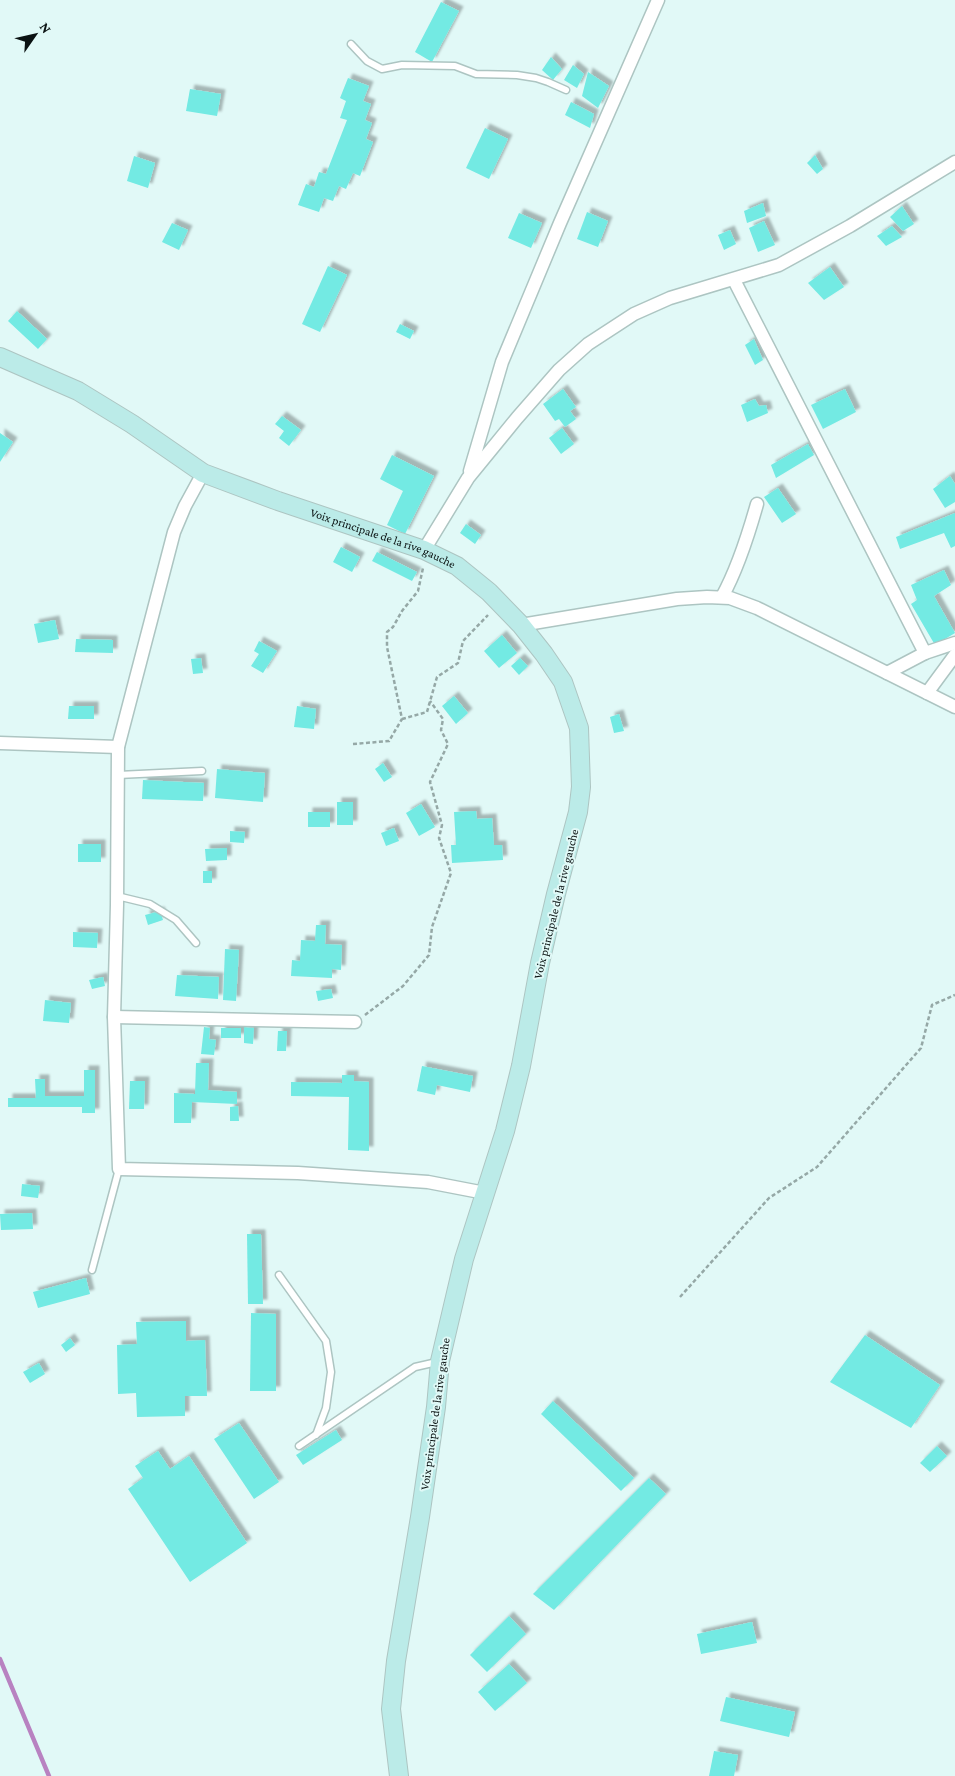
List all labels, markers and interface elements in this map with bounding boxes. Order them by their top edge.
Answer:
north arrow [10,10,60,60]
text: N [36,19,55,37]
street label: Voix principale de la rive gauche [308,505,458,571]
street label: Voix principale de la rive gauche [531,828,581,980]
street label: Voix principale de la rive gauche [417,1337,453,1491]

